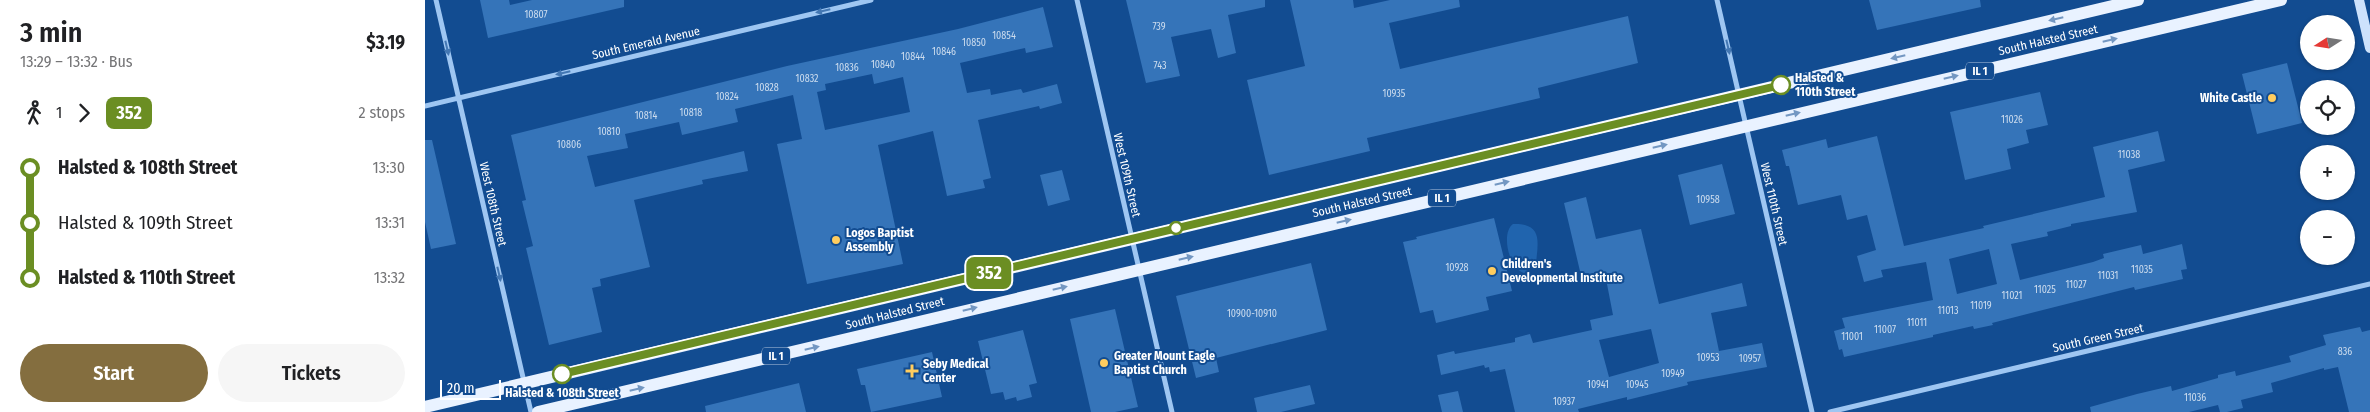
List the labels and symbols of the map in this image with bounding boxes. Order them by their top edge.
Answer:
one-way arrow [816,7,831,15]
house number: 10807 [524,9,548,21]
one-way arrow [2049,15,2064,23]
north arrow [2300,15,2355,70]
house number: 739 [1152,21,1166,33]
street label: South Halsted Street [1997,22,2099,58]
street label: South Emerald Avenue [591,24,701,62]
house number: 10854 [992,30,1016,42]
one-way arrow [2102,36,2117,44]
house number: 10850 [962,37,986,49]
one-way arrow [443,40,451,55]
one-way arrow [1724,40,1732,55]
house number: 10846 [932,46,956,58]
house number: 10844 [901,51,925,63]
one-way arrow [1891,53,1906,61]
house number: 10840 [871,59,895,71]
house number: 743 [1154,60,1167,72]
house number: 10836 [835,62,859,74]
road number: IL 1 [1966,62,1994,80]
one-way arrow [555,69,571,77]
place label: Halsted & 110th Street [1795,71,1856,99]
house number: 10832 [796,73,819,85]
one-way arrow [1944,73,1959,81]
marker: Halsted & 110th Street [1771,75,1791,95]
house number: 10828 [755,82,779,94]
house number: 10935 [1383,88,1406,100]
house number: 10824 [715,91,739,103]
place label: White Castle [2200,91,2262,105]
marker: White Castle [2266,92,2278,104]
house number: 10818 [680,107,702,119]
house number: 10814 [635,110,657,122]
one-way arrow [1786,110,1801,118]
house number: 11026 [2001,114,2023,126]
house number: 10810 [598,126,620,138]
street label: West 109th Street [1111,132,1143,218]
house number: 10806 [557,139,581,151]
one-way arrow [1653,142,1668,150]
house number: 11038 [2118,149,2140,161]
street label: West 108th Street [476,160,510,248]
street label: West 110th Street [1758,161,1790,247]
one-way arrow [1495,179,1510,187]
street label: South Halsted Street [1311,184,1413,220]
road number: IL 1 [1428,190,1456,207]
house number: 10958 [1696,194,1720,206]
one-way arrow [1336,217,1351,225]
unlabelled marker [1169,221,1183,235]
place label: Logos Baptist Assembly [845,226,914,254]
marker: Logos Baptist Assembly [830,234,842,246]
one-way arrow [1178,254,1193,262]
line badge: 352 [960,257,1018,289]
place label: Children's Developmental Institute [1502,257,1623,285]
house number: 10928 [1445,262,1469,274]
house number: 11035 [2131,264,2153,276]
marker: Children's Developmental Institute [1486,265,1498,277]
one-way arrow [495,267,503,282]
house number: 11031 [2098,270,2118,282]
house number: 11027 [2065,279,2087,291]
one-way arrow [1053,284,1068,292]
house number: 11025 [2034,284,2056,296]
house number: 11021 [2002,290,2022,302]
street label: South Halsted Street [844,294,946,332]
house number: 11019 [1970,300,1992,312]
one-way arrow [962,305,977,313]
house number: 11013 [1937,305,1959,317]
house number: 10900-10910 [1227,308,1277,320]
house number: 11011 [1907,317,1927,329]
street label: South Green Street [2051,321,2145,355]
house number: 11007 [1874,324,1896,336]
house number: 11001 [1841,331,1863,343]
one-way arrow [805,344,820,352]
house number: 836 [2338,346,2352,358]
road number: IL 1 [762,348,790,364]
place label: Greater Mount Eagle Baptist Church [1114,349,1215,377]
house number: 10953 [1697,352,1720,364]
house number: 10957 [1739,353,1761,365]
place label: Seby Medical Center [923,357,989,385]
marker: Greater Mount Eagle Baptist Church [1098,357,1110,369]
marker: Halsted & 108th Street [552,364,572,384]
marker: Seby Medical Center [905,364,919,378]
house number: 10949 [1661,368,1685,380]
scale bar [440,377,501,400]
house number: 10941 [1587,379,1609,391]
house number: 10945 [1625,379,1649,391]
one-way arrow [629,385,644,393]
place label: Halsted & 108th Street [505,386,619,400]
house number: 11036 [2184,392,2206,404]
house number: 10937 [1553,396,1575,408]

